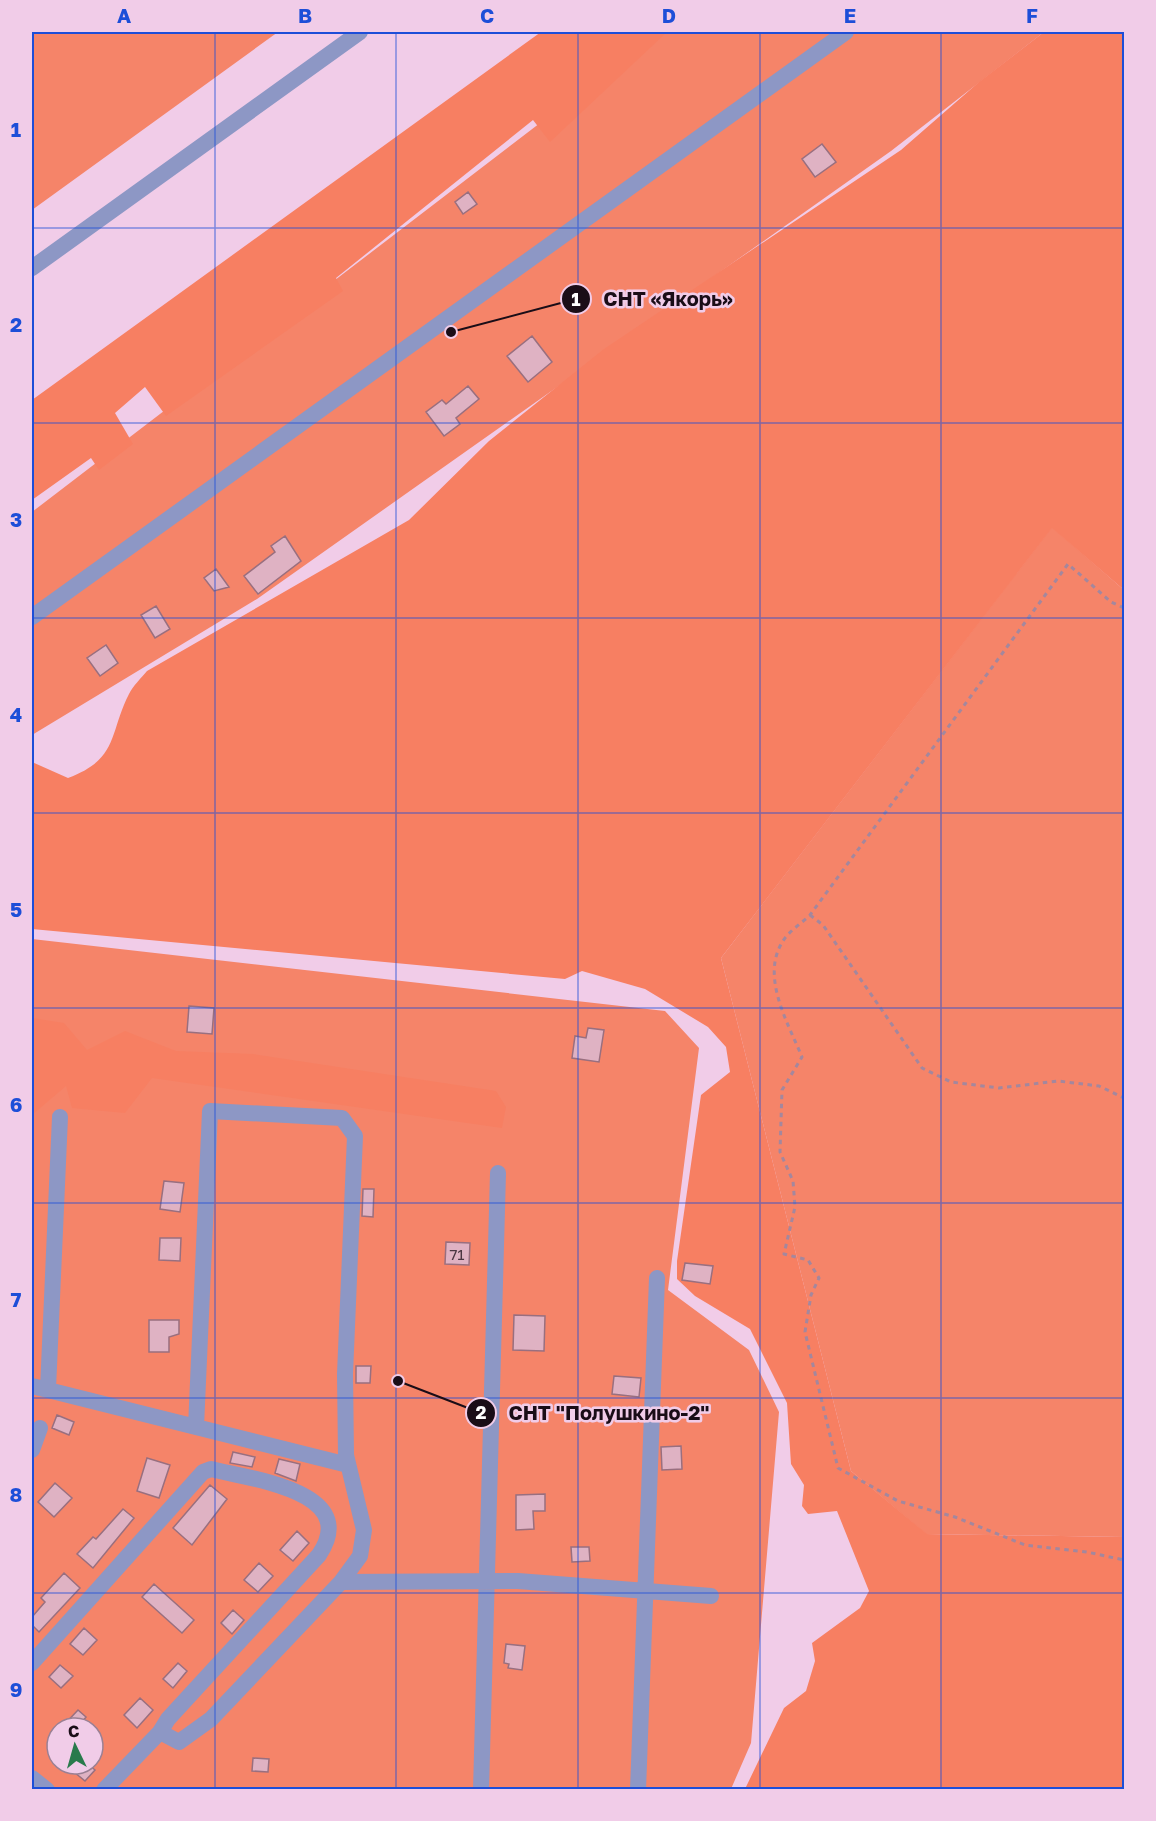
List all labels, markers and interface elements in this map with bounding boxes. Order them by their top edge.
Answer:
text: A [117,3,131,27]
text: B [298,3,312,27]
text: C [480,3,494,27]
text: D [662,3,676,27]
text: E [844,3,856,27]
text: F [1026,3,1038,27]
text: 1 [11,117,21,141]
callout: СНТ «Якорь» [561,280,744,318]
text: СНТ «Якорь» [603,286,733,310]
text: 1 [571,288,581,310]
text: 2 [10,312,22,336]
text: 3 [10,507,22,531]
text: 4 [10,702,22,726]
text: 5 [10,897,22,921]
text: 6 [10,1092,22,1116]
house number: 71 [449,1245,465,1263]
text: 7 [11,1287,22,1311]
callout: СНТ "Полушкино-2" [466,1394,721,1432]
text: СНТ "Полушкино-2" [508,1400,710,1424]
text: 2 [476,1401,487,1423]
text: 8 [10,1482,22,1506]
text: 9 [10,1677,22,1701]
north arrow [45,1716,105,1776]
text: С [67,1721,80,1742]

